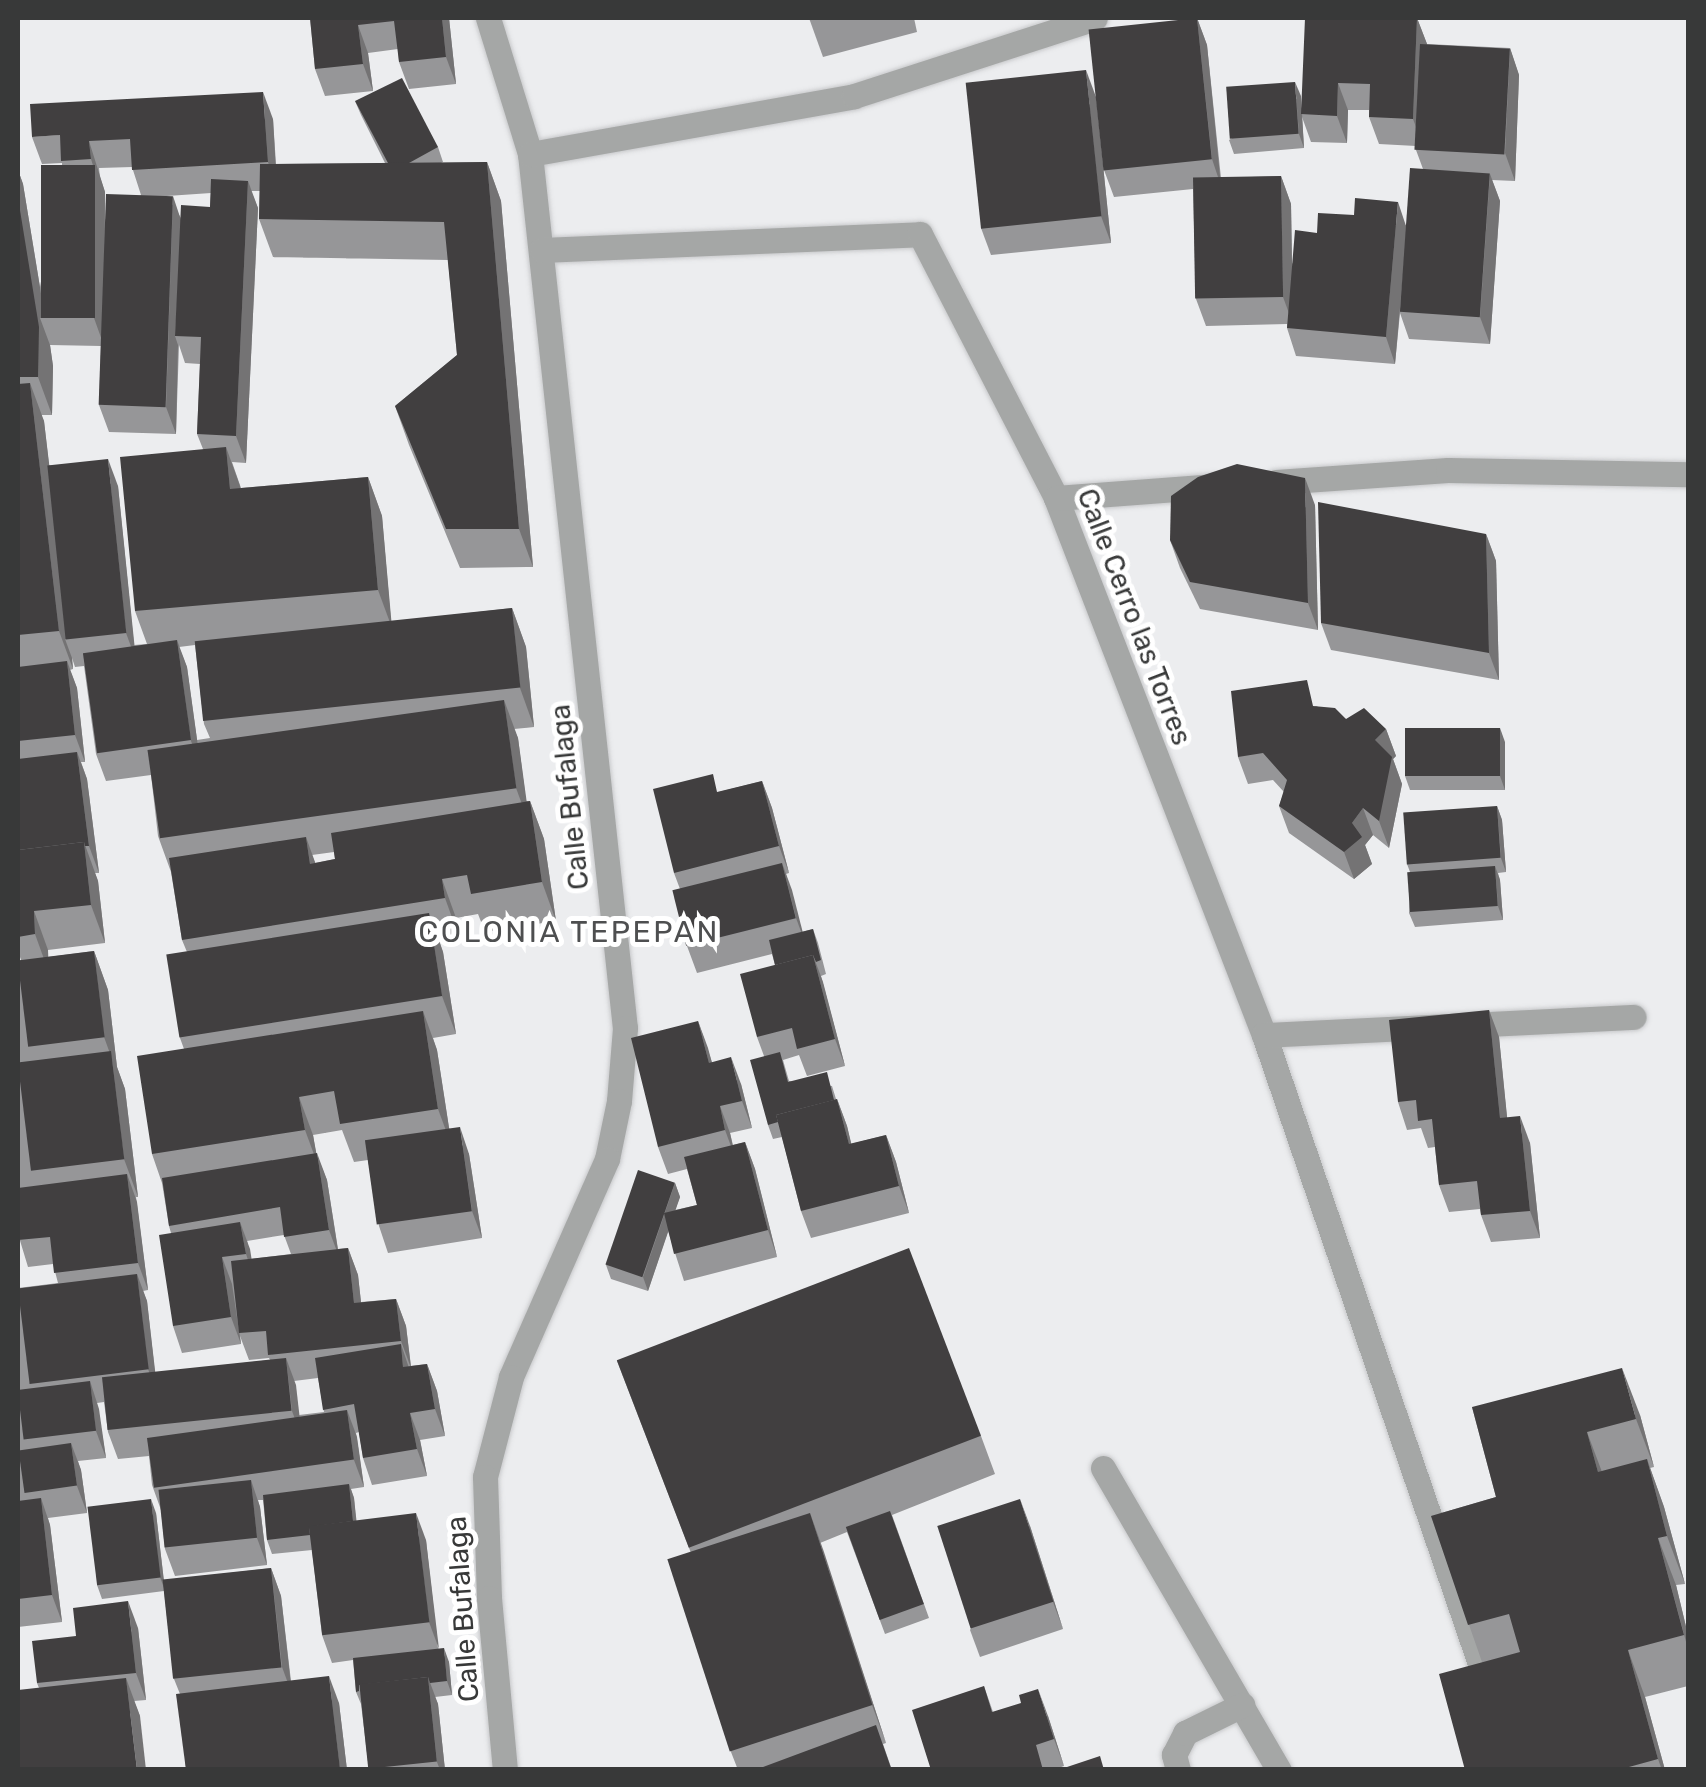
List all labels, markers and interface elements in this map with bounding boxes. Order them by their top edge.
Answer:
street label: Calle Cerro las Torres [1069,484,1199,750]
street label: Calle Bufalaga [544,703,596,891]
district label: COLONIA TEPEPAN [417,914,721,950]
street label: Calle Bufalaga [440,1515,486,1703]

